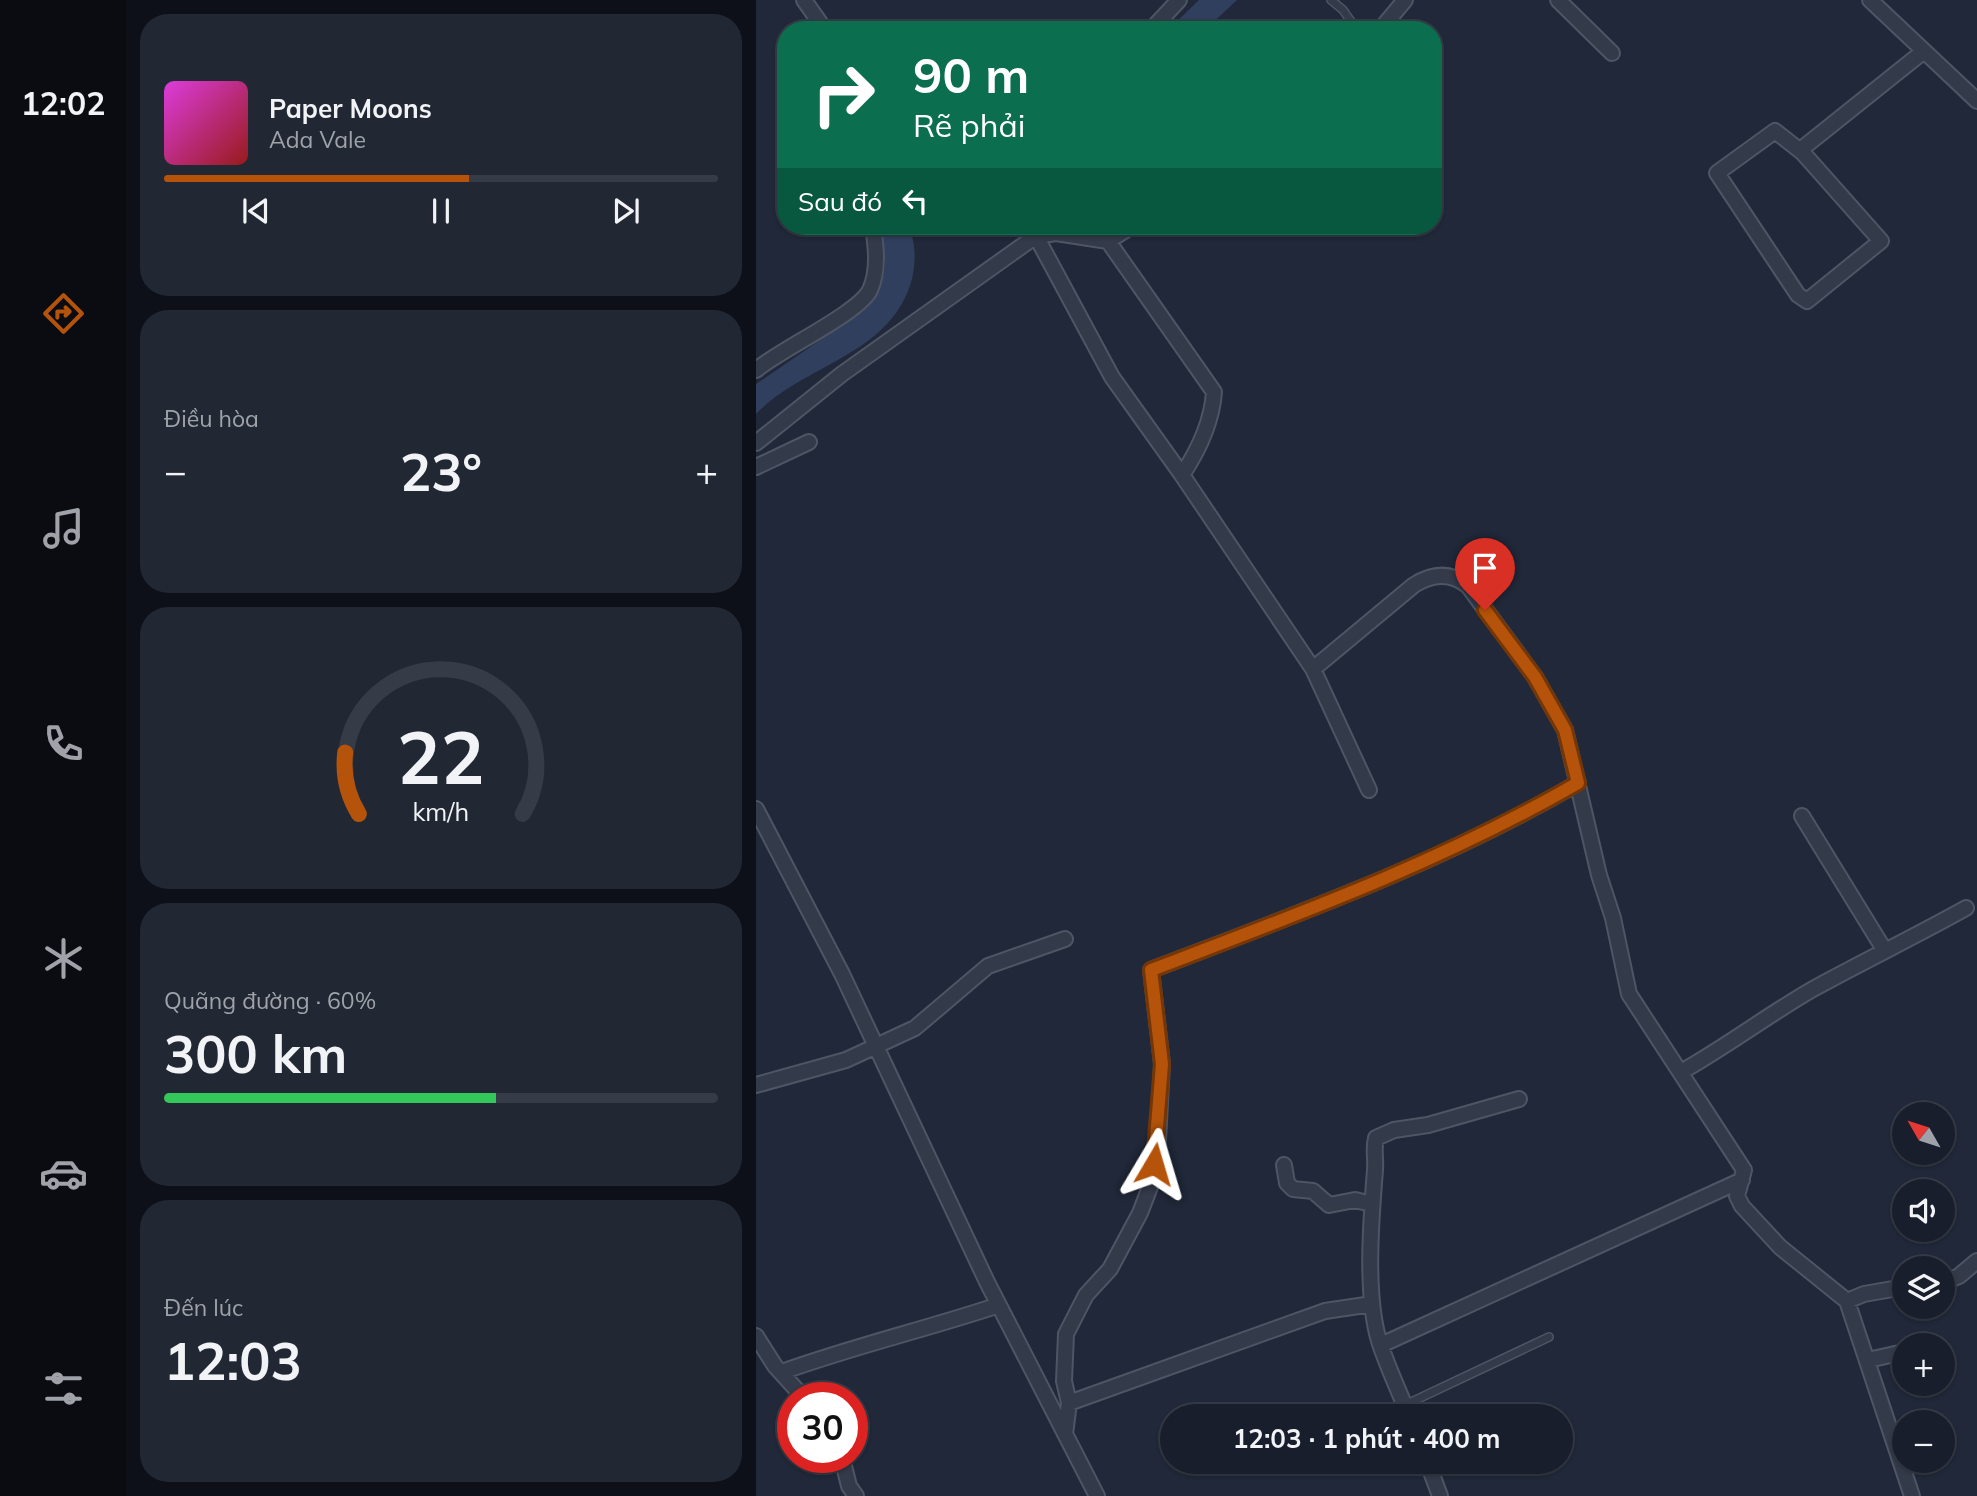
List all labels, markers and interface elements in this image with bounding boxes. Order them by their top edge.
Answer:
text: 90 m [913,44,1029,105]
icon: right [798,49,889,140]
text: 12:02 [21,83,105,123]
text: Paper Moons [269,92,432,125]
text: Rẽ phải [913,105,1025,145]
text: Ada Vale [269,125,366,154]
icon: left [896,182,934,220]
text: Sau đó [798,185,882,218]
icon: previous [237,192,275,230]
icon: pause [422,192,460,230]
icon: next [607,192,645,230]
icon: directions [39,289,88,338]
text: Điều hòa [164,404,259,433]
text: 23° [400,439,482,504]
text: − [164,447,187,495]
text: + [695,447,718,495]
icon: music [39,504,88,553]
pin [1455,538,1515,610]
icon: arrive [1466,549,1504,587]
text: 22 [397,711,485,802]
icon: phone [39,719,88,768]
text: km/h [413,796,469,827]
icon: climate [39,934,88,983]
text: Quãng đường · 60% [164,986,376,1015]
text: 300 km [164,1021,347,1086]
north arrow [1892,1102,1955,1166]
map controls [1892,1102,1955,1473]
position arrow [1117,1127,1191,1201]
icon: car [39,1149,88,1198]
button: sound [1892,1179,1955,1242]
button: layers [1892,1256,1955,1319]
text: Đến lúc [164,1293,243,1322]
text: 12:03 [164,1328,302,1393]
button: + [1892,1333,1955,1396]
icon: filters [39,1364,88,1413]
speed limit sign: 30 [777,1382,868,1473]
button: − [1892,1410,1955,1473]
text: 12:03 · 1 phút · 400 m [1233,1422,1500,1455]

